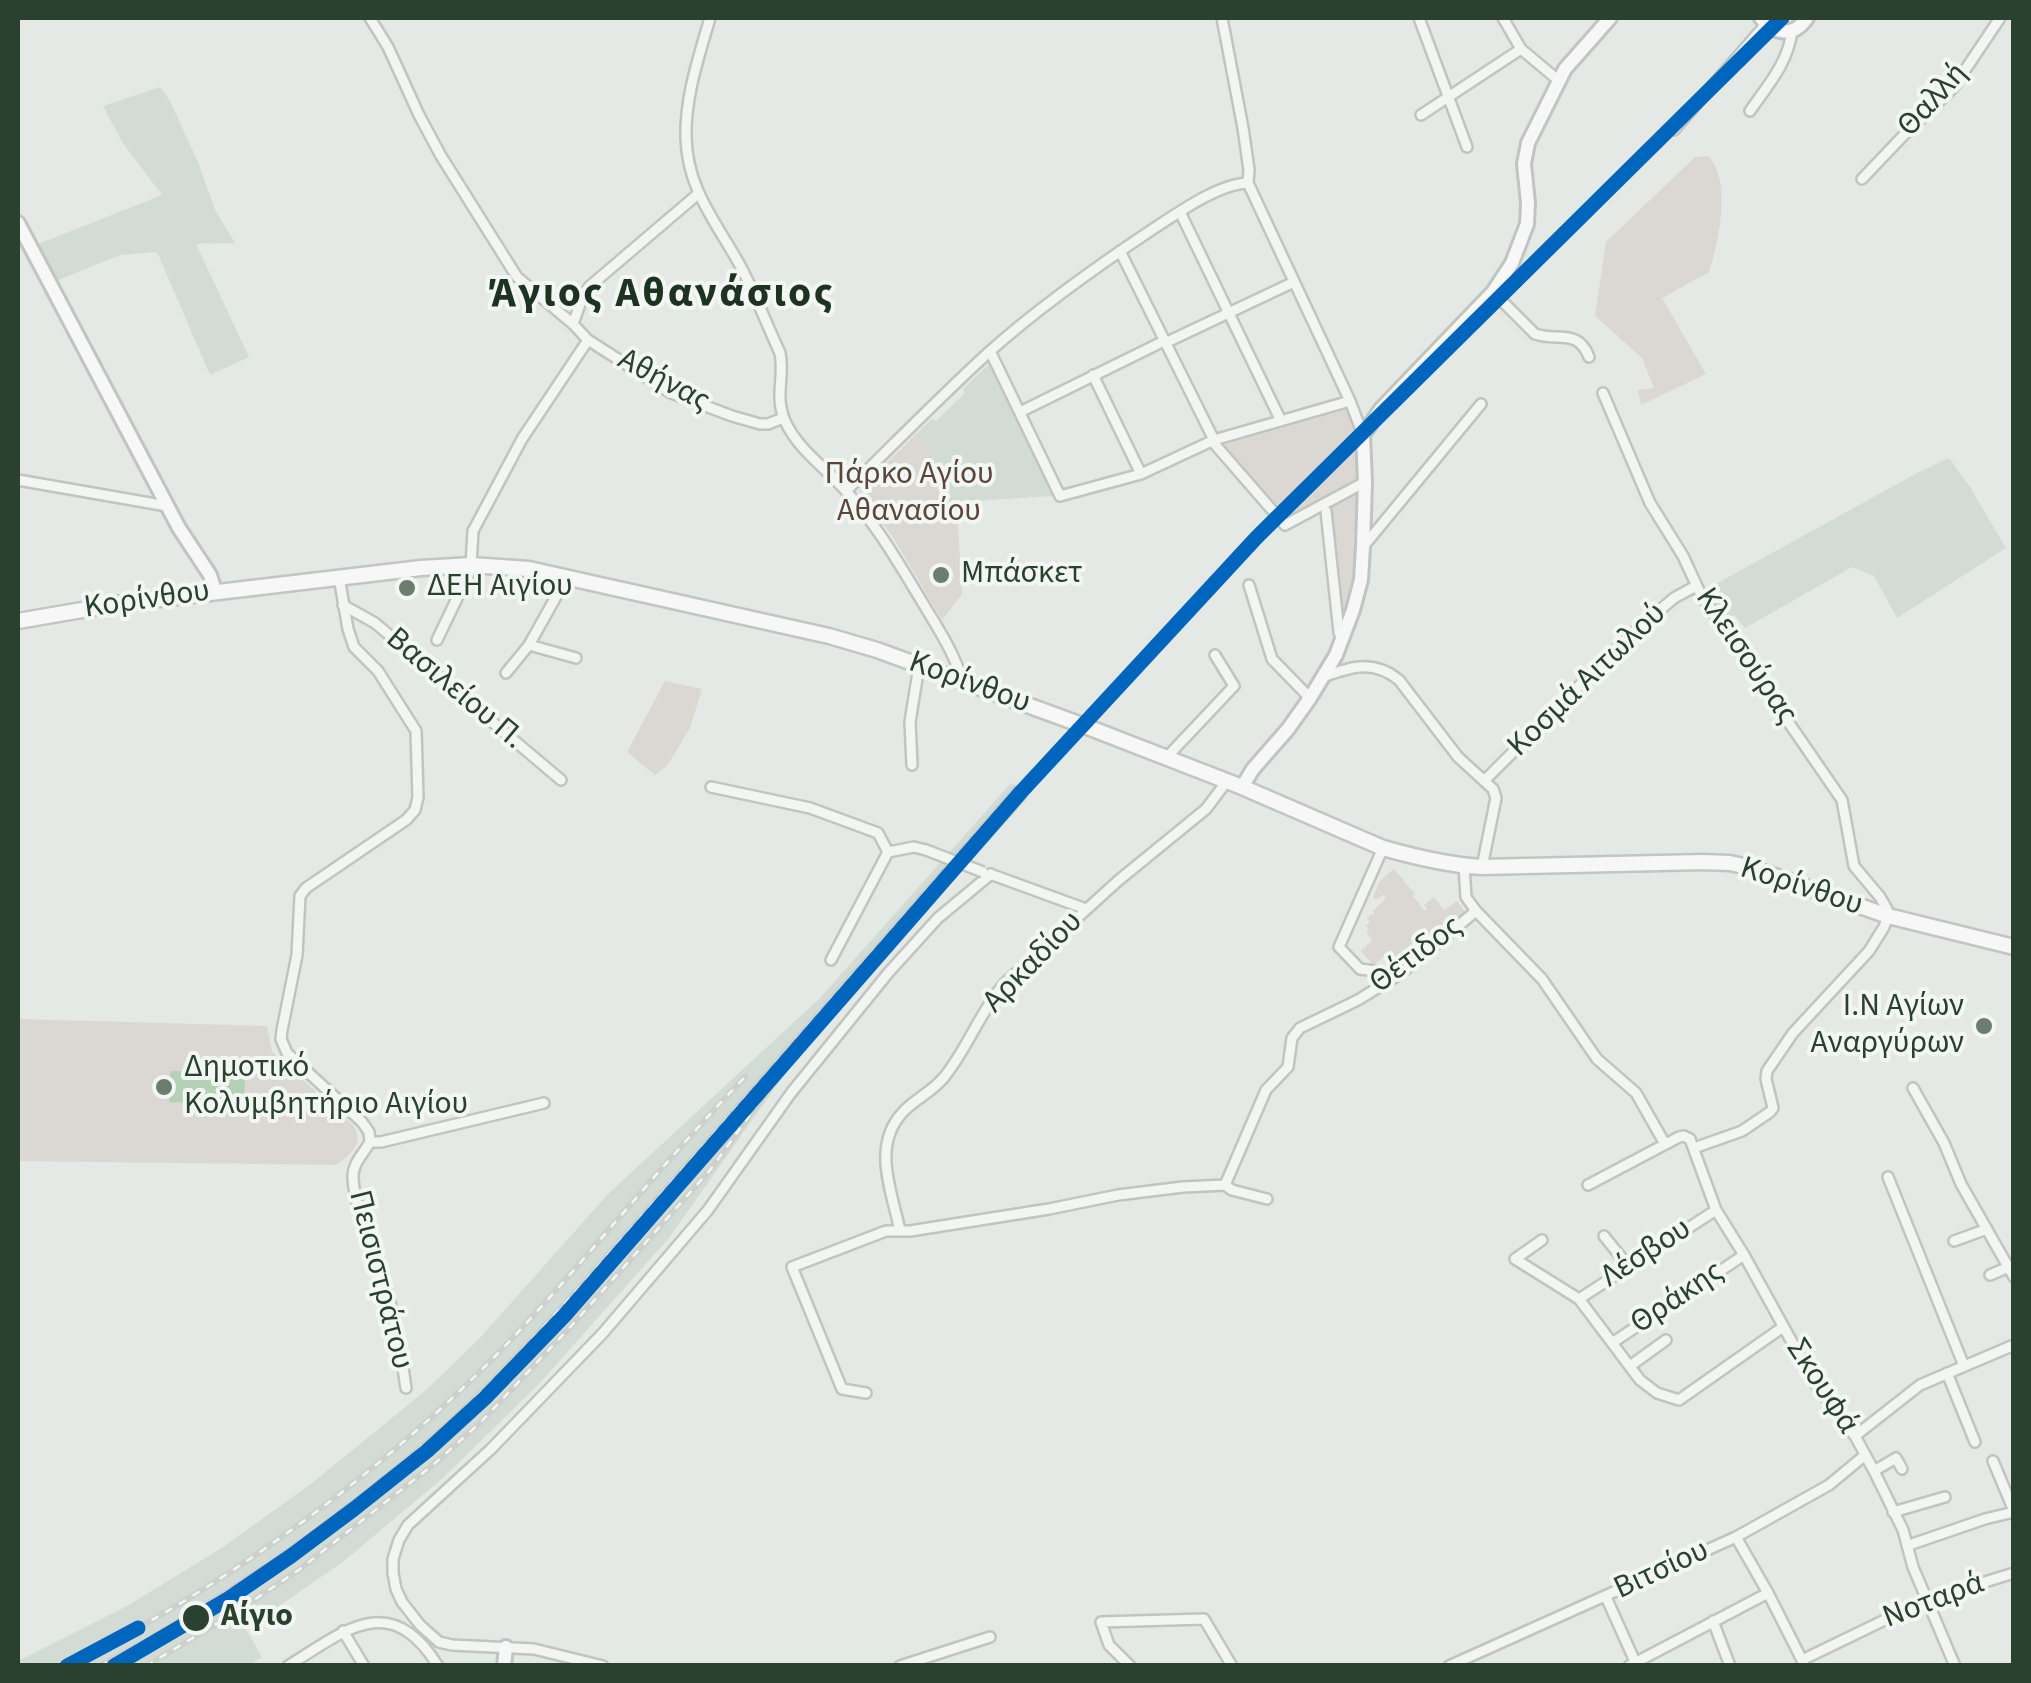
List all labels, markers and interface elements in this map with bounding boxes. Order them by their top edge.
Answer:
street label: Θαλλή [1891,56,1977,146]
district label: Άγιος Αθανάσιος [489,272,835,322]
street label: Αθήνας [611,342,715,422]
park label: Πάρκο Αγίου Αθανασίου [825,457,993,532]
place label: Μπάσκετ [961,556,1082,594]
marker: Μπάσκετ [930,564,952,586]
place label: ΔΕΗ Αιγίου [427,569,573,607]
street label: Κορίνθου [82,573,212,629]
marker: ΔΕΗ Αιγίου [396,577,418,599]
street label: Κλεισούρας [1685,582,1805,732]
street label: Κοσμά Αιτωλού [1501,596,1675,766]
street label: Βασιλείου Π. [377,621,531,759]
street label: Κορίνθου [903,644,1035,724]
street label: Κορίνθου [1735,850,1867,926]
street label: Αρκαδίου [976,904,1092,1022]
street label: Θέτιδος [1363,909,1471,1003]
place label: Ι.Ν Αγίων Αναργύρων [1810,989,1964,1064]
marker: Ι.Ν Αγίων Αναργύρων [1973,1015,1995,1037]
place label: Δημοτικό Κολυμβητήριο Αιγίου [184,1050,468,1125]
marker: Δημοτικό Κολυμβητήριο Αιγίου [153,1076,175,1098]
street label: Πεισιστράτου [338,1187,420,1373]
street label: Λέσβου [1595,1211,1699,1297]
street label: Θράκης [1624,1254,1732,1344]
street label: Σκουφά [1776,1332,1866,1442]
street label: Βιτσίου [1609,1533,1715,1609]
street label: Νοταρά [1878,1565,1990,1639]
place label: Αίγιο [221,1599,293,1637]
marker: Αίγιο [180,1602,212,1634]

